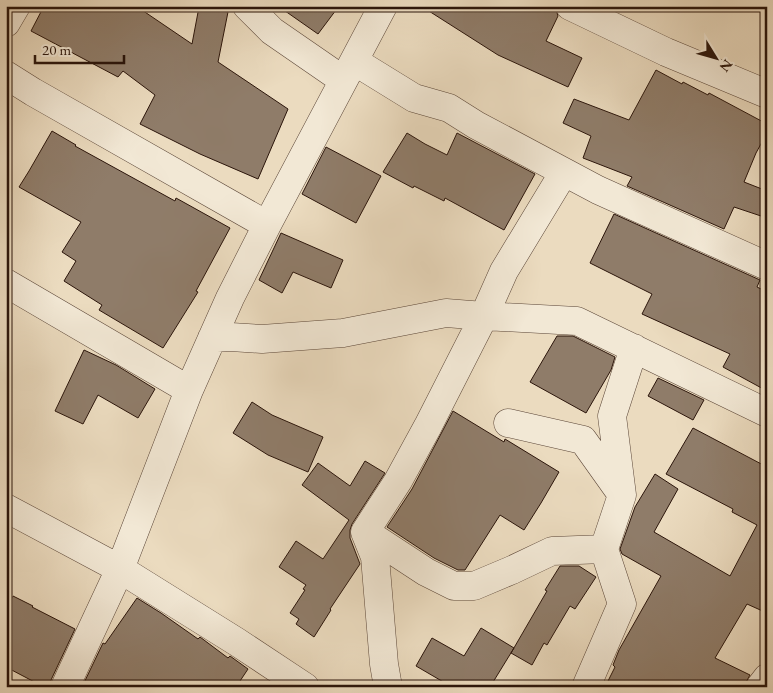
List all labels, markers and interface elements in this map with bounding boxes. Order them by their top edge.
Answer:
scale bar [35,32,124,64]
north arrow [690,32,740,82]
text: 20 m [42,40,71,59]
text: N [715,56,737,76]

